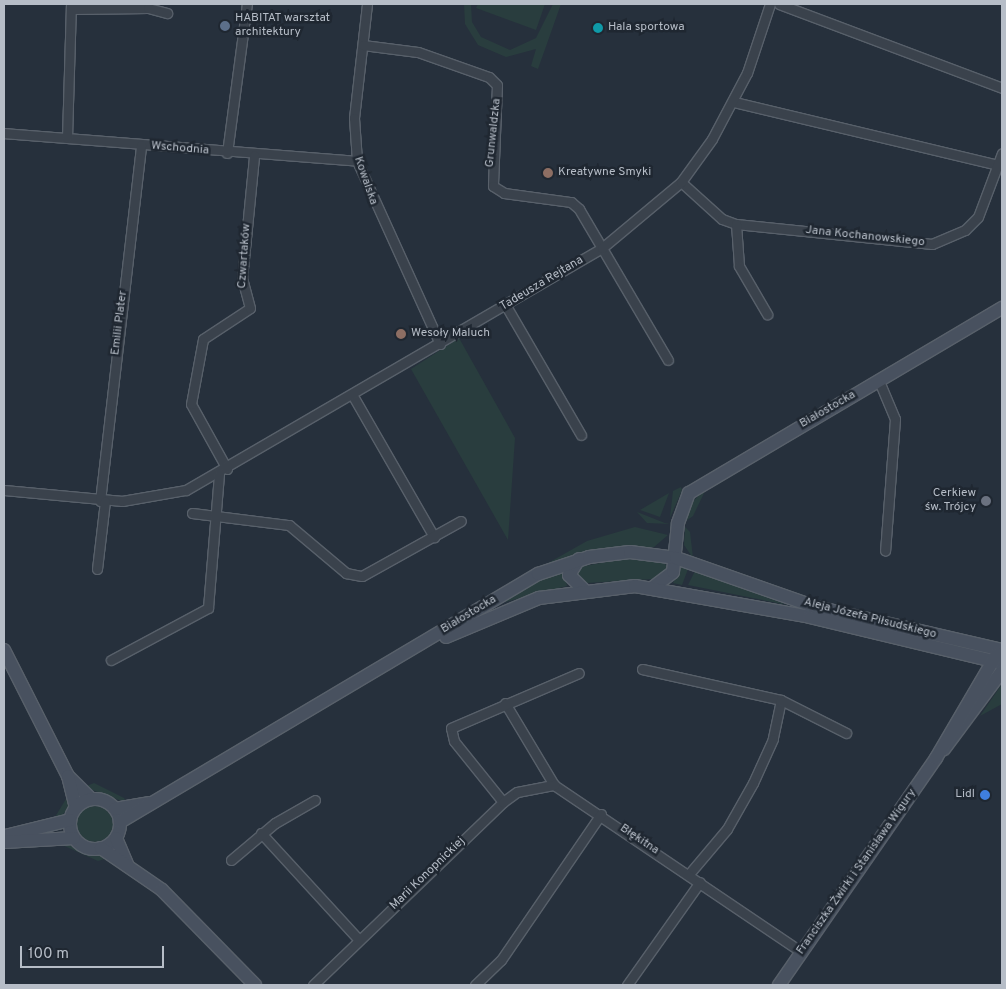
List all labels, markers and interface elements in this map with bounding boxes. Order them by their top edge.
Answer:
place label: HABITAT warsztat architektury [235,12,331,40]
marker: HABITAT warsztat architektury [219,20,231,32]
place label: Hala sportowa [608,21,684,35]
marker: Hala sportowa [592,22,604,34]
street label: Grunwaldzka [483,98,505,168]
street label: Wschodnia [150,139,210,159]
street label: Kowalska [350,155,380,207]
place label: Kreatywne Smyki [558,166,651,180]
marker: Kreatywne Smyki [542,167,554,179]
street label: Czwartaków [236,223,254,289]
street label: Jana Kochanowskiego [805,224,925,250]
street label: Tadeusza Rejtana [498,253,586,315]
street label: Emilii Plater [109,290,131,356]
place label: Wesoły Maluch [411,327,490,341]
marker: Wesoły Maluch [395,328,407,340]
street label: Białostocka [797,388,859,432]
place label: Cerkiew św. Trójcy [924,487,976,515]
marker: Cerkiew św. Trójcy [980,495,992,507]
street label: Białostocka [439,593,499,637]
street label: Aleja Józefa Piłsudskiego [802,596,938,642]
street label: Franciszka Żwirki i Stanisława Wigury [794,786,920,958]
place label: Lidl [955,788,975,802]
marker: Lidl [979,789,991,801]
street label: Błękitna [617,822,661,858]
street label: Marii Konopnickiej [388,835,468,913]
scale bar [22,936,166,968]
text: 100 m [28,945,69,964]

